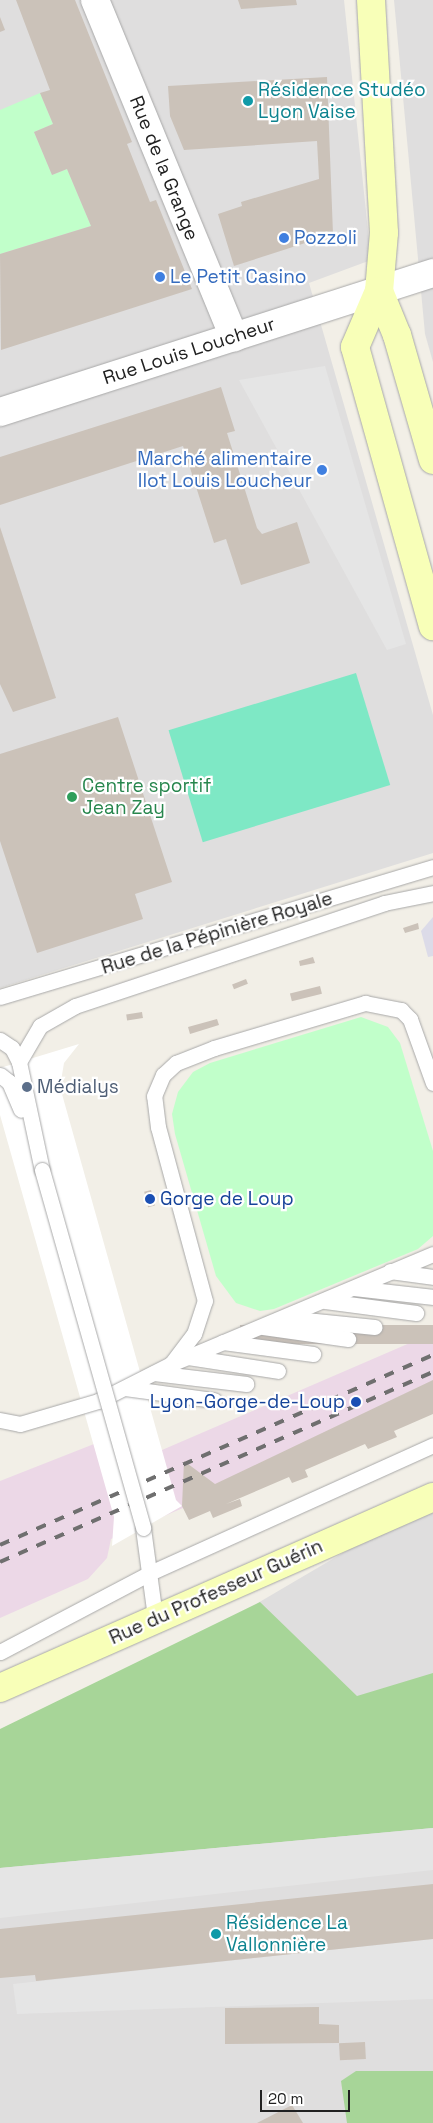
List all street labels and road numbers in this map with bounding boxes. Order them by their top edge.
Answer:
street label: Rue de la Grange [125,92,203,244]
street label: Rue Louis Loucheur [100,312,278,390]
street label: Rue de la Pépinière Royale [99,887,335,979]
street label: Rue du Professeur Guérin [106,1535,326,1649]

